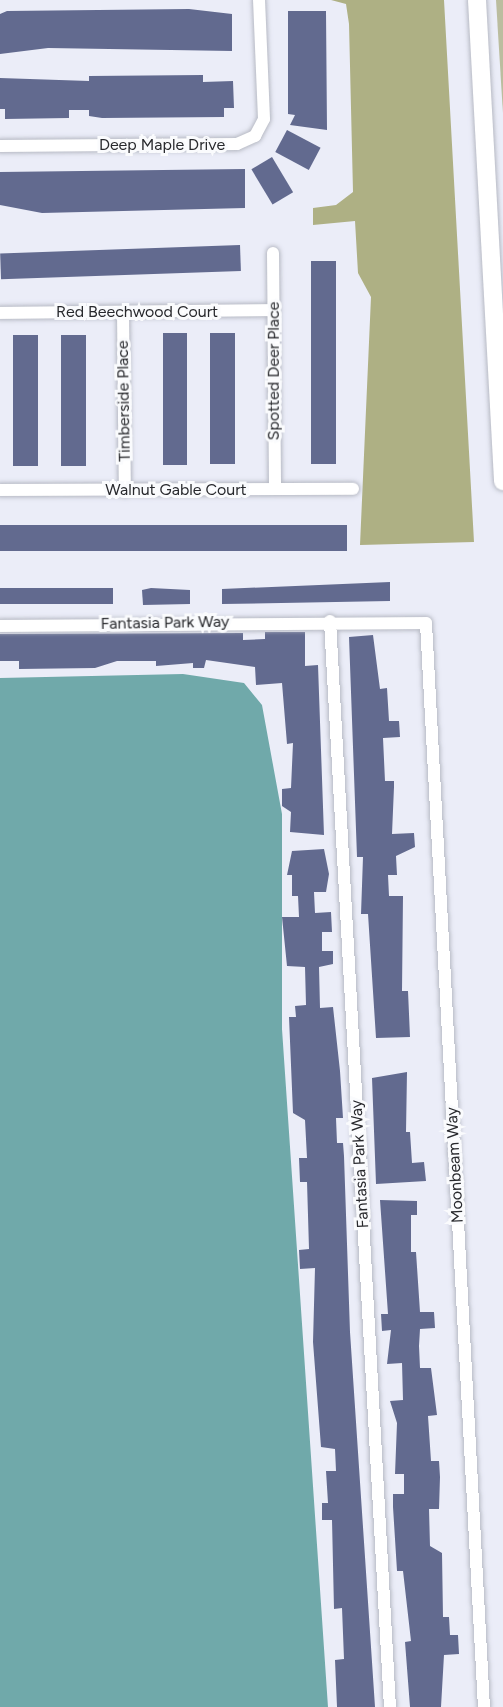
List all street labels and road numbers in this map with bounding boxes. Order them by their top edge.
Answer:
street label: Deep Maple Drive [99,135,225,155]
street label: Red Beechwood Court [56,302,218,322]
street label: Spotted Deer Place [264,302,284,440]
street label: Timberside Place [113,340,135,462]
street label: Walnut Gable Court [105,480,247,500]
street label: Fantasia Park Way [101,612,229,634]
street label: Fantasia Park Way [347,1099,373,1229]
street label: Moonbeam Way [442,1107,468,1223]

